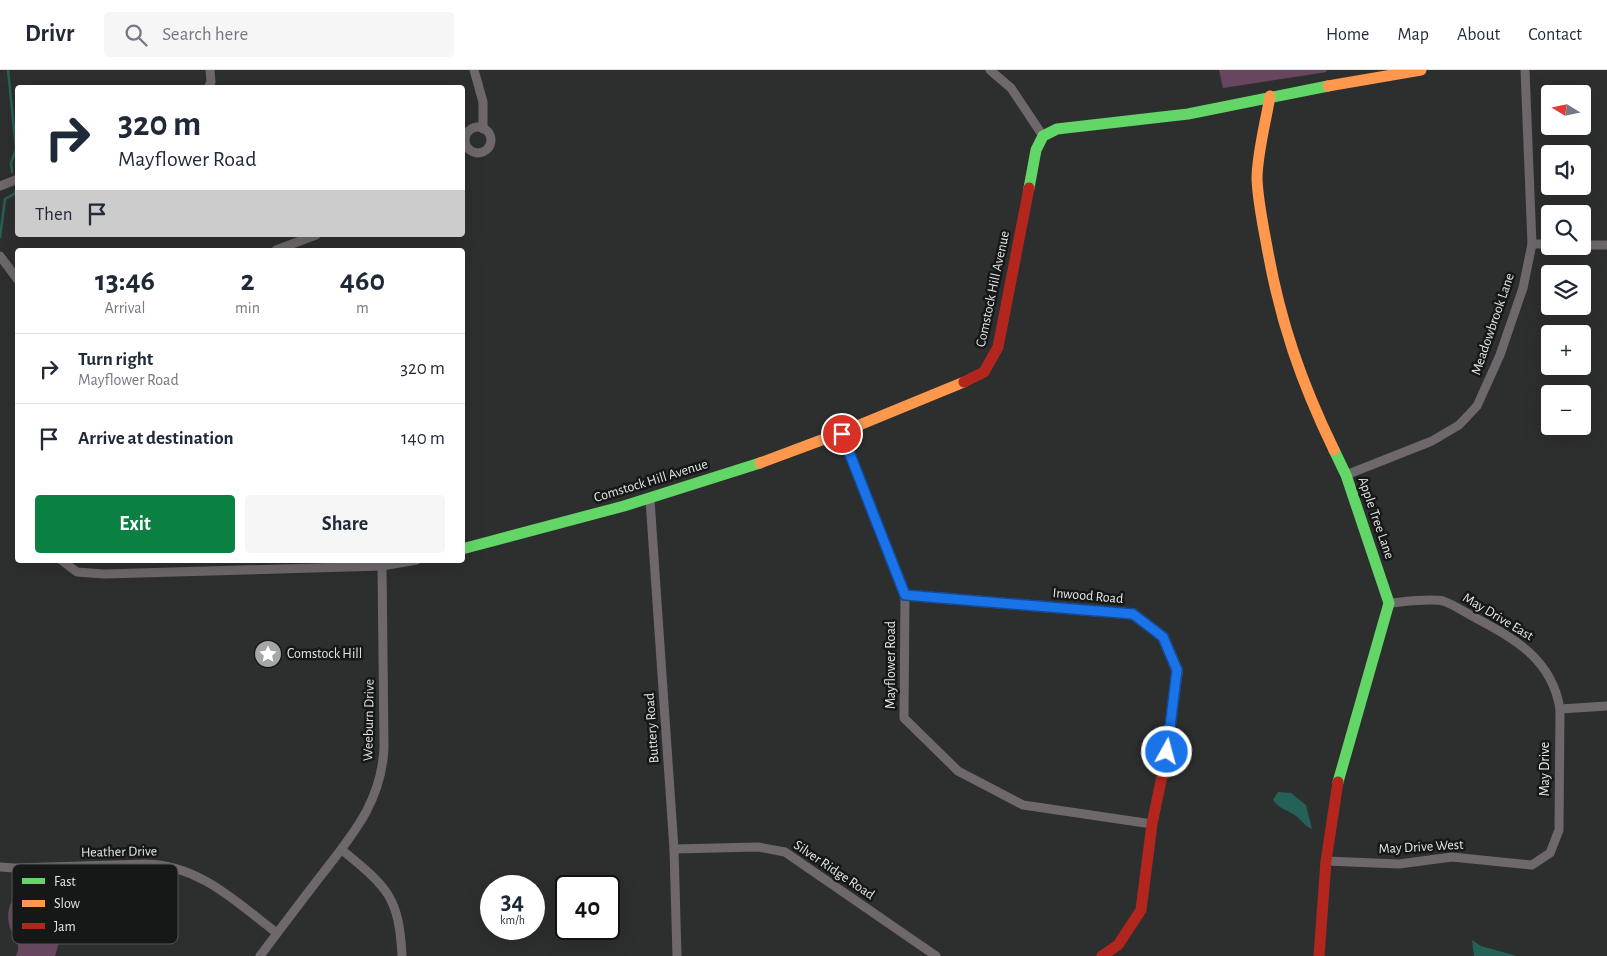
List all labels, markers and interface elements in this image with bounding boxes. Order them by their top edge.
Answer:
search box [104,12,454,57]
icon: search [122,21,150,49]
text: Drivr [25,22,74,46]
text: Search here [162,25,248,44]
text: Home [1326,26,1369,44]
text: Map [1397,26,1429,44]
text: About [1457,26,1500,44]
text: Contact [1528,26,1582,44]
north arrow [1541,85,1591,135]
map controls [1541,85,1591,435]
icon: right [35,105,100,170]
text: 320 m [118,107,201,142]
button: sound [1541,145,1591,195]
text: Mayflower Road [118,148,257,170]
icon: arrive [83,200,111,228]
text: Then [35,205,73,224]
button: search [1541,205,1591,255]
street label: Comstock Hill Avenue [974,230,1012,348]
button: layers [1541,265,1591,315]
text: 13:46 [95,266,155,296]
text: 2 [240,266,255,296]
text: 460 [340,266,385,296]
street label: Meadowbrook Lane [1469,271,1517,377]
text: Arrival [104,300,146,316]
text: min [235,300,260,316]
text: m [356,300,369,316]
button: + [1541,325,1591,375]
text: Turn right [78,350,153,369]
icon: right [35,355,63,383]
text: 320 m [400,359,445,378]
text: Mayflower Road [78,372,179,388]
button: − [1541,385,1591,435]
pin [821,413,863,455]
icon: arrive [828,420,856,448]
icon: arrive [35,425,63,453]
text: Arrive at destination [78,429,234,448]
text: 140 m [401,429,445,448]
street label: Comstock Hill Avenue [592,457,710,505]
street label: Apple Tree Lane [1355,475,1397,561]
button: Exit [35,495,235,553]
button: Share [245,495,445,553]
street label: Inwood Road [1052,586,1124,606]
street label: May Drive East [1460,591,1536,644]
street label: Mayflower Road [884,621,898,709]
place icon: Comstock Hill [253,639,283,669]
place label: Comstock Hill [287,647,362,661]
street label: Weeburn Drive [361,679,377,761]
street label: Buttery Road [643,692,661,764]
position arrow [1140,725,1192,777]
street label: May Drive [1538,742,1552,796]
street label: Silver Ridge Road [791,838,877,902]
street label: May Drive West [1378,838,1464,856]
street label: Heather Drive [81,844,157,860]
legend [12,864,178,944]
text: Fast [54,875,76,889]
speed limit sign: 40 [555,875,620,940]
text: 34 [501,889,524,914]
text: Slow [54,897,81,911]
text: km/h [500,914,525,926]
text: Jam [54,920,76,934]

